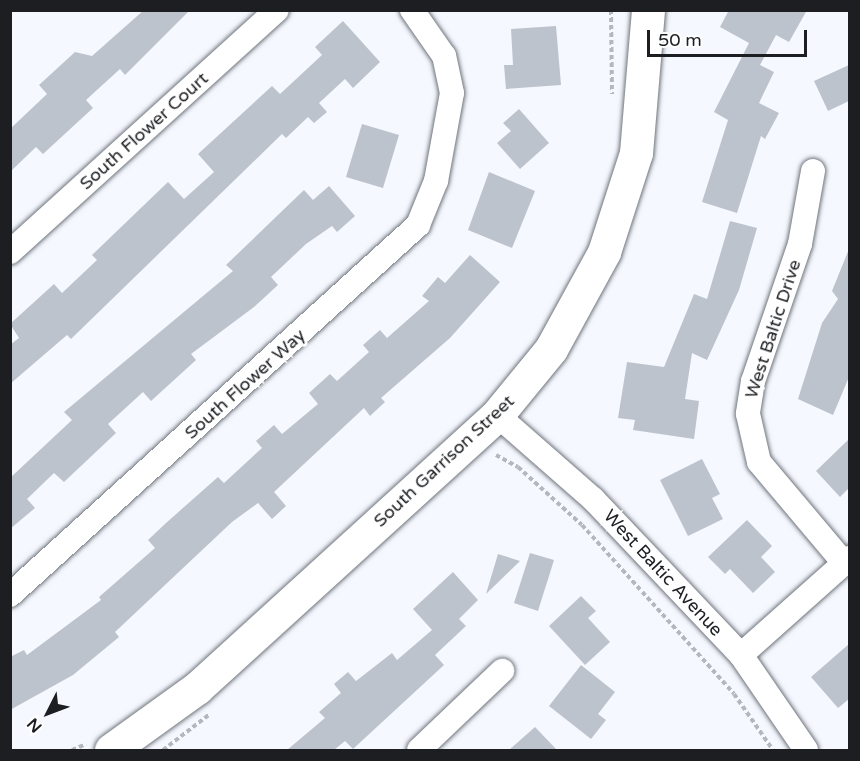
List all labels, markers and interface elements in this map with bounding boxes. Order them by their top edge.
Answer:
scale bar [650,18,810,56]
text: 50 m [658,29,702,51]
street label: South Flower Court [75,68,213,194]
street label: West Baltic Drive [740,257,806,401]
street label: South Flower Way [180,324,310,444]
street label: South Garrison Street [369,390,519,532]
street label: West Baltic Avenue [599,505,727,641]
north arrow [18,683,78,743]
text: N [23,714,46,737]

